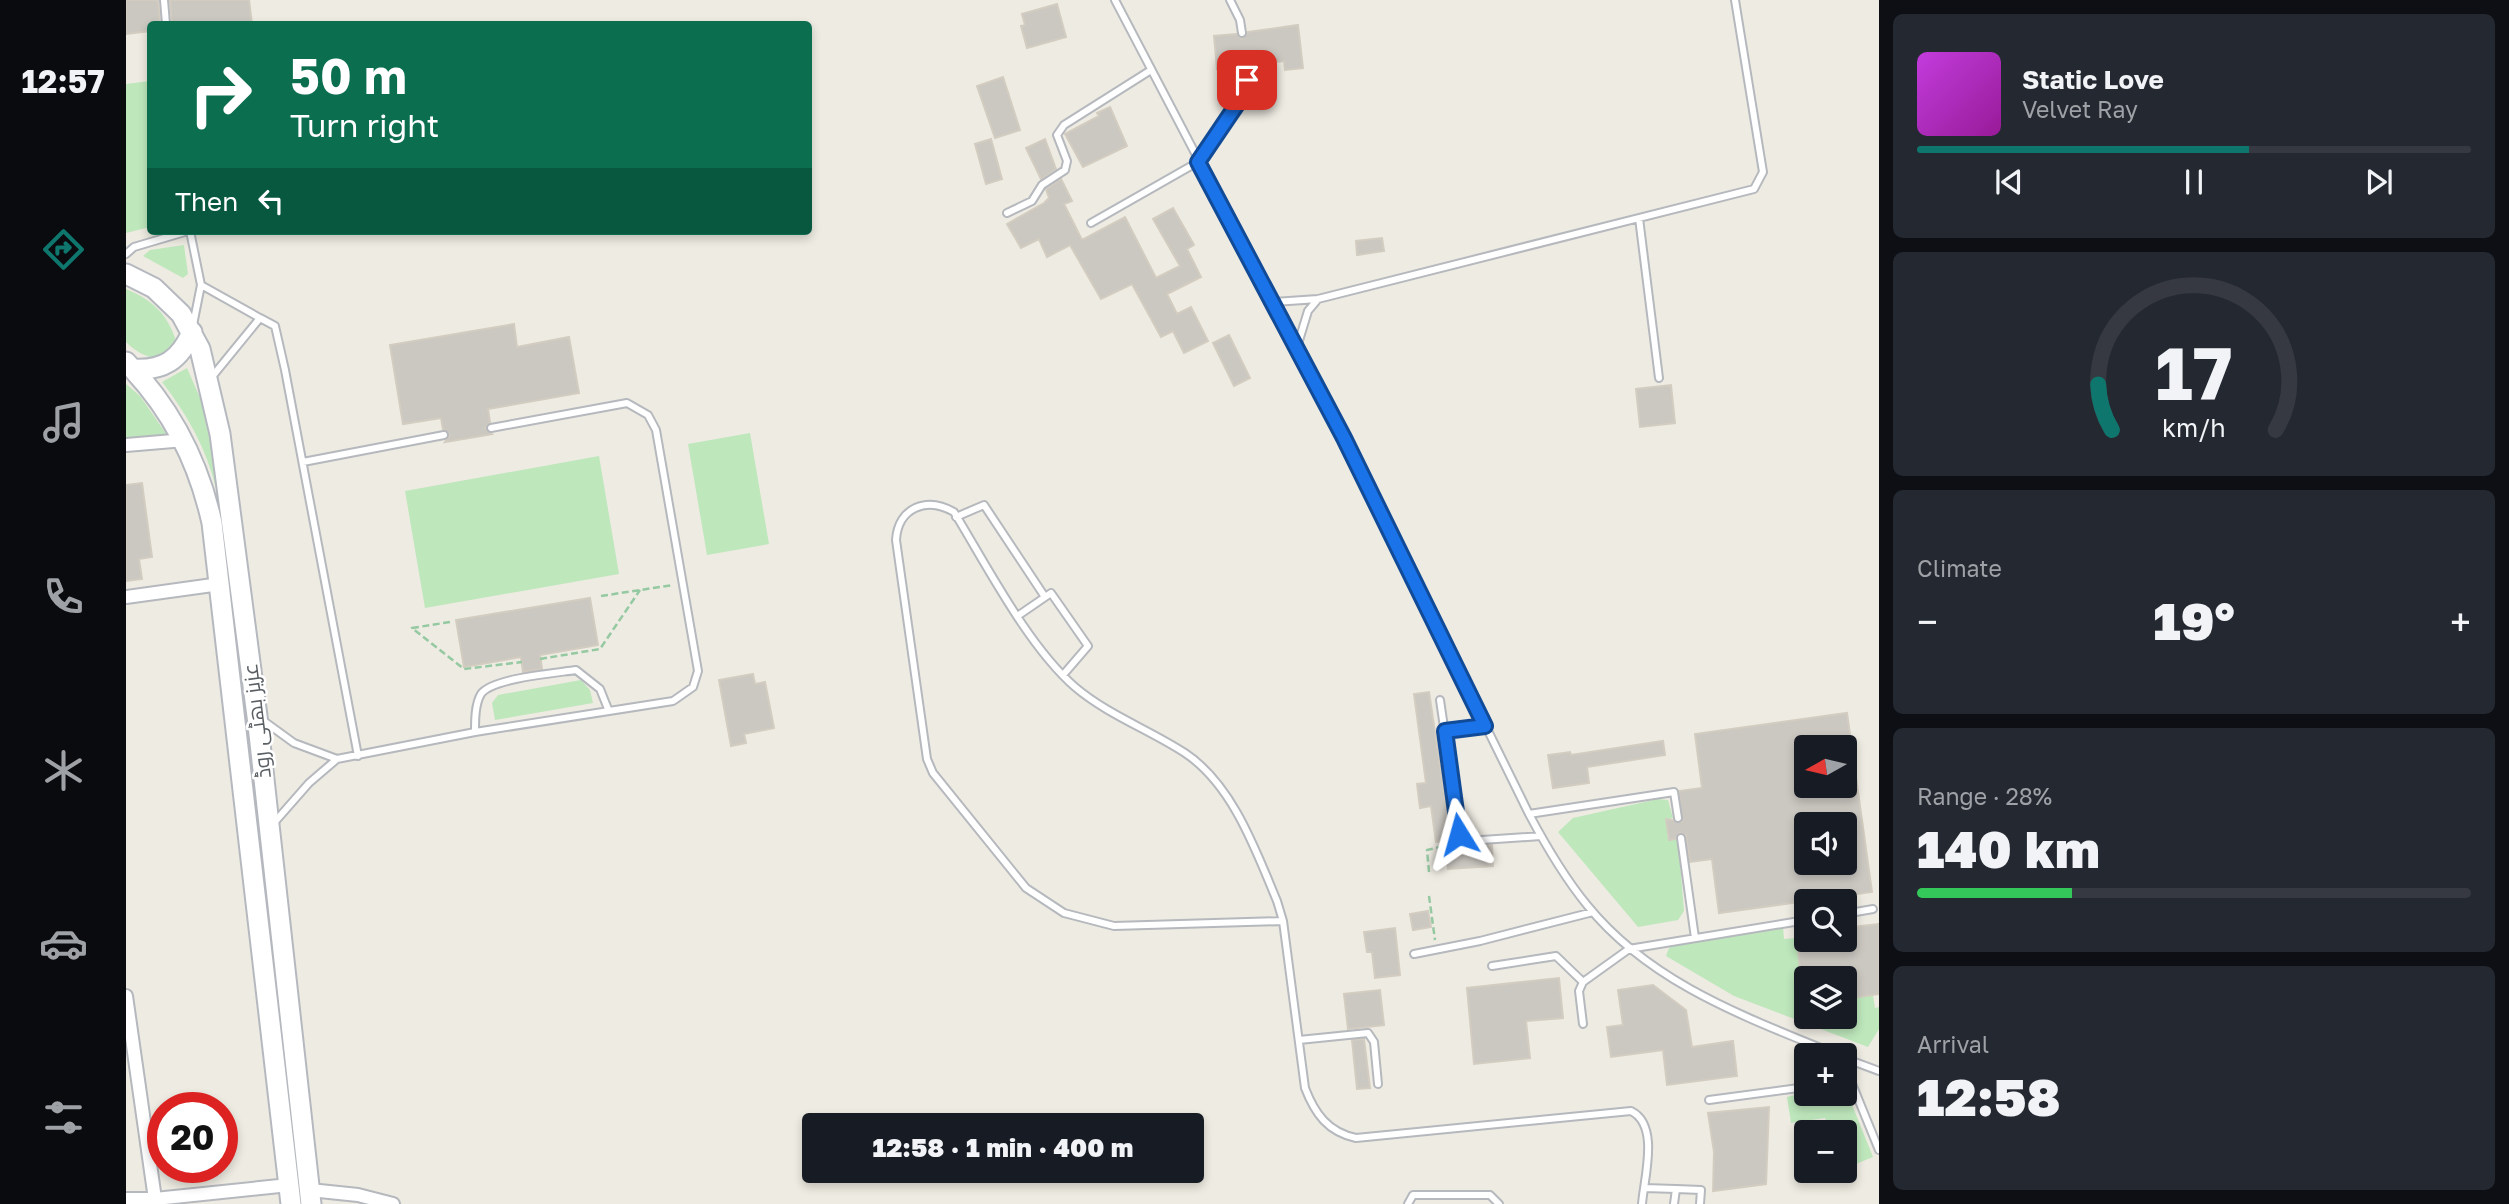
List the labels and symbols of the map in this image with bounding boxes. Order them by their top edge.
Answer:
pin [1217,50,1277,110]
street label: عزیز بھٹی روڈ [236,662,277,780]
north arrow [1794,735,1857,798]
position arrow [1422,797,1496,871]
speed limit sign: 20 [147,1092,238,1183]

